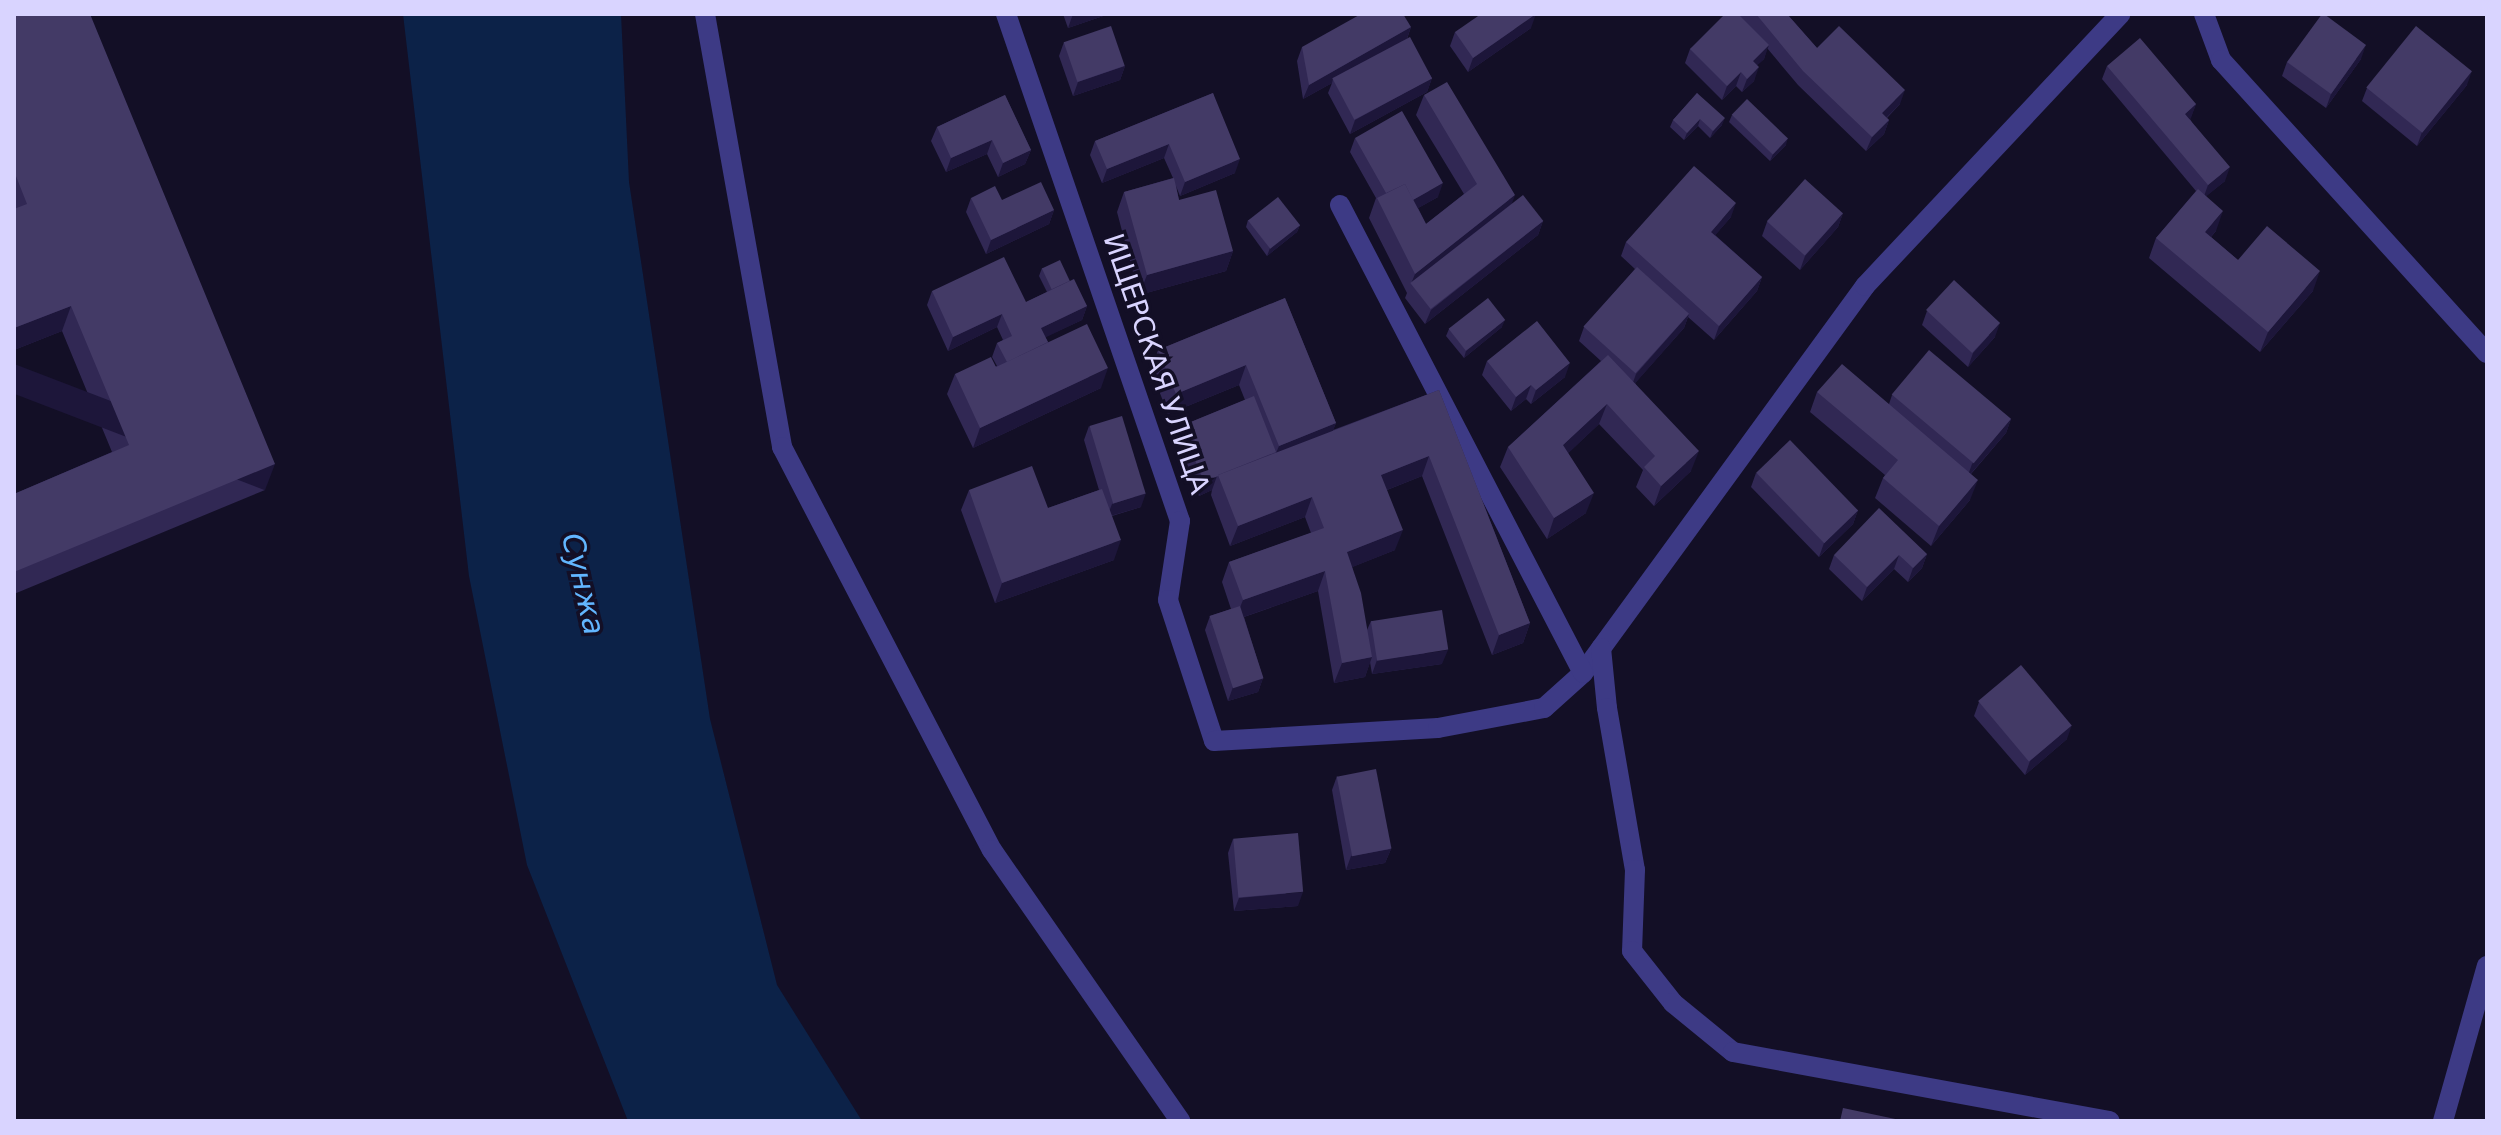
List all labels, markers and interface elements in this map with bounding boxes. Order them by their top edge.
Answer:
street label: ИЩЕРСКАЯ УЛИЦА [1096,229,1216,499]
water label: Сунжа [554,529,612,639]

